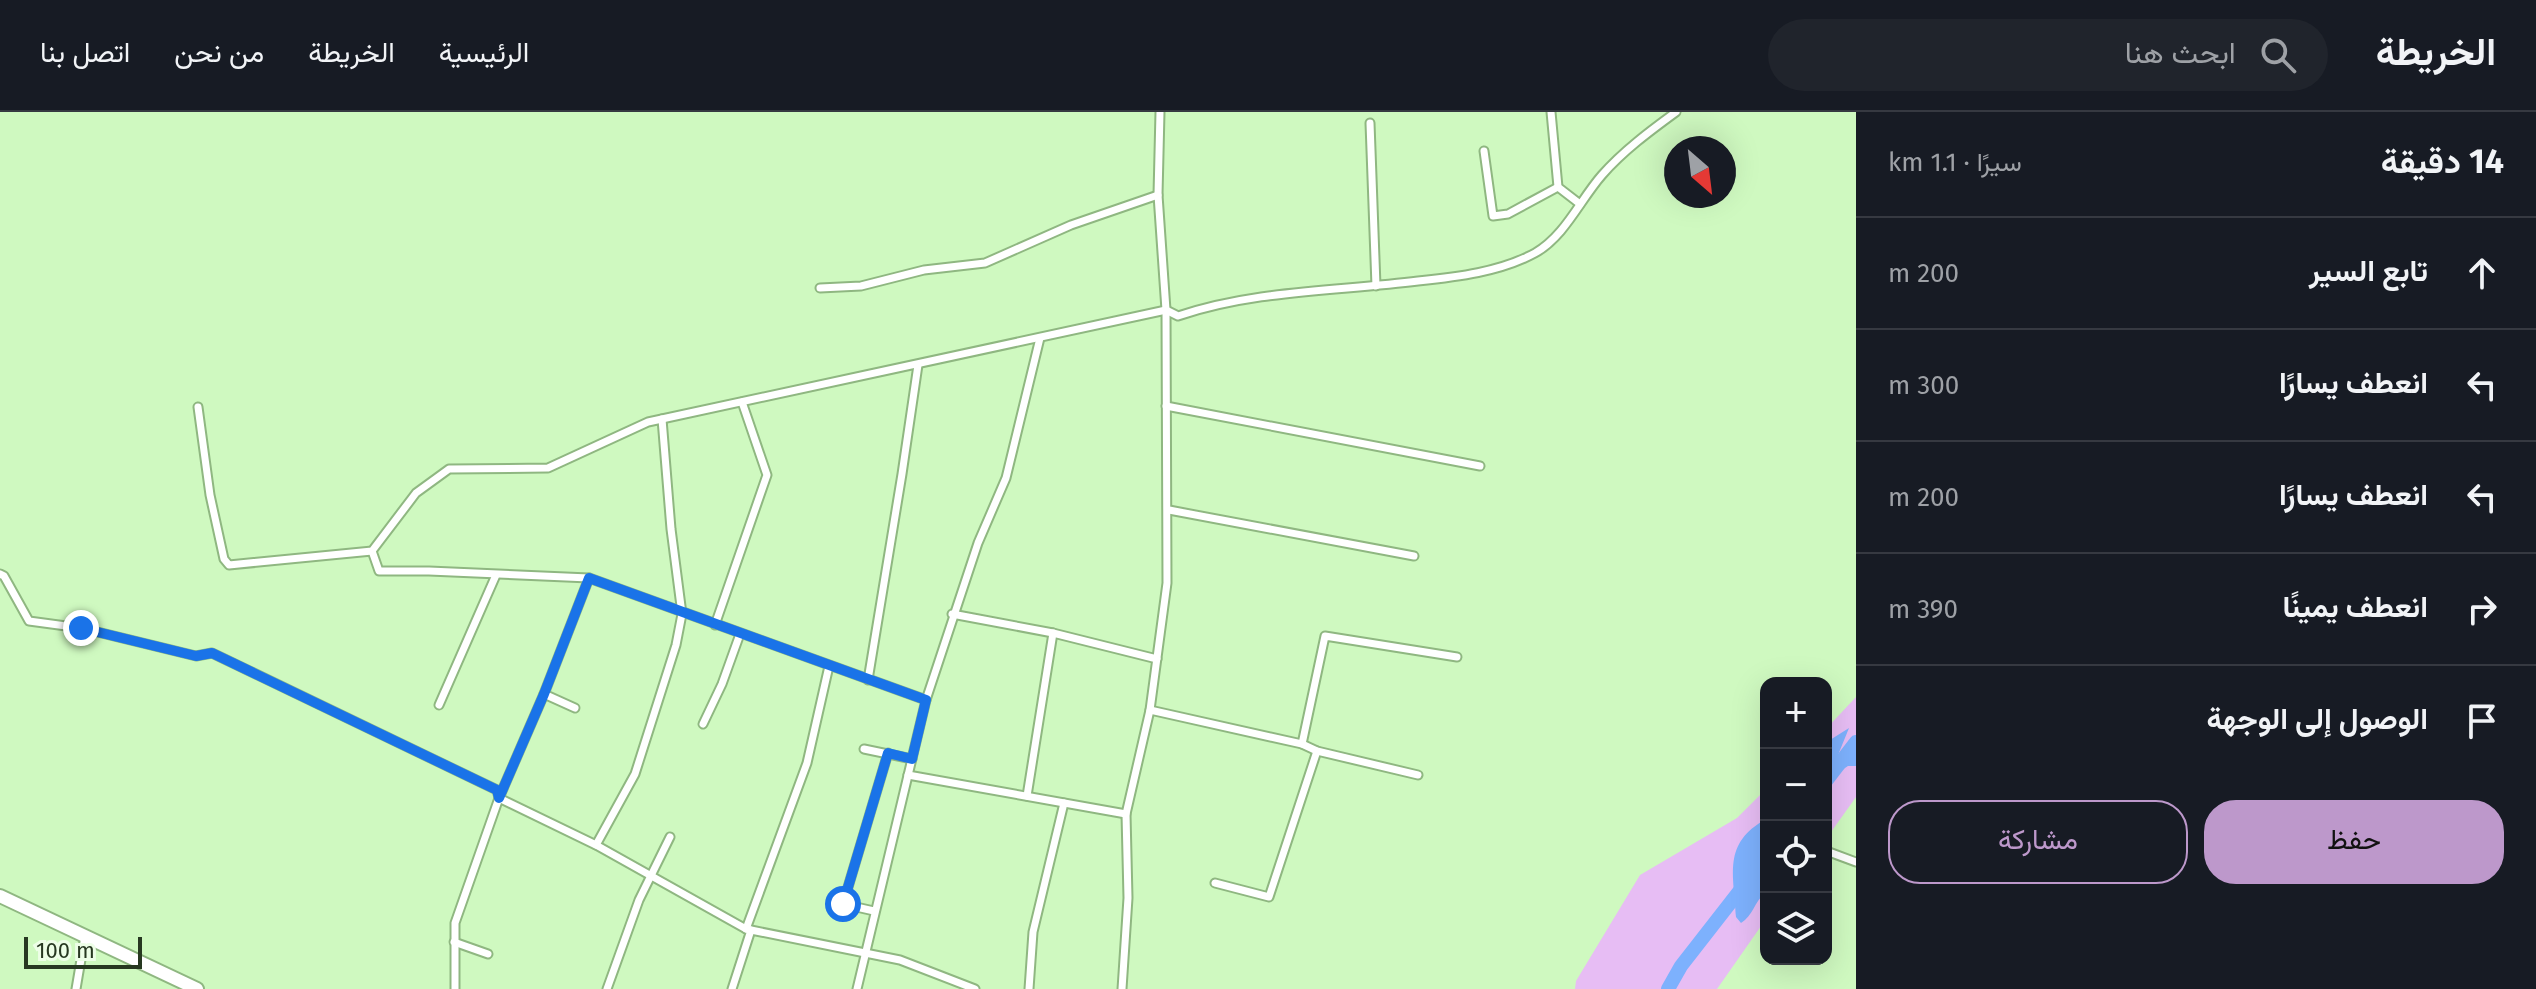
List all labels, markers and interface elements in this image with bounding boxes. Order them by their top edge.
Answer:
search box [1768,19,2328,91]
text: الخريطة [2376,29,2496,75]
icon: search [2256,33,2300,77]
text: ابحث هنا [2125,35,2236,71]
text: اتصل بنا [40,36,130,69]
text: من نحن [174,36,264,69]
text: الخريطة [308,36,395,69]
text: الرئيسية [439,36,529,69]
north arrow [1664,136,1736,208]
text: 14 دقيقة [2381,141,2504,182]
text: سيرًا · 1.1 km [1888,147,2022,178]
icon: ahead [2460,251,2504,295]
text: تابع السير [2309,253,2428,289]
text: 200 m [1888,258,1959,289]
icon: left [2460,363,2504,407]
text: انعطف يسارًا [2279,365,2428,401]
text: 300 m [1888,370,1959,401]
icon: left [2460,475,2504,519]
text: انعطف يسارًا [2279,477,2428,513]
text: 200 m [1888,482,1959,513]
icon: right [2460,587,2504,631]
text: انعطف يمينًا [2283,589,2428,625]
text: 390 m [1888,594,1958,625]
route end [63,610,99,646]
map controls [1760,677,1832,965]
button: + [1760,677,1832,749]
icon: arrive [2460,699,2504,743]
text: الوصول إلى الوجهة [2206,701,2428,737]
button: − [1760,749,1832,821]
button: مشاركة [1888,800,2188,884]
button: حفظ [2204,800,2504,884]
button: locate [1760,821,1832,893]
route start [825,886,861,922]
button: layers [1760,893,1832,965]
scale bar [24,933,142,969]
text: 100 m [36,937,95,964]

